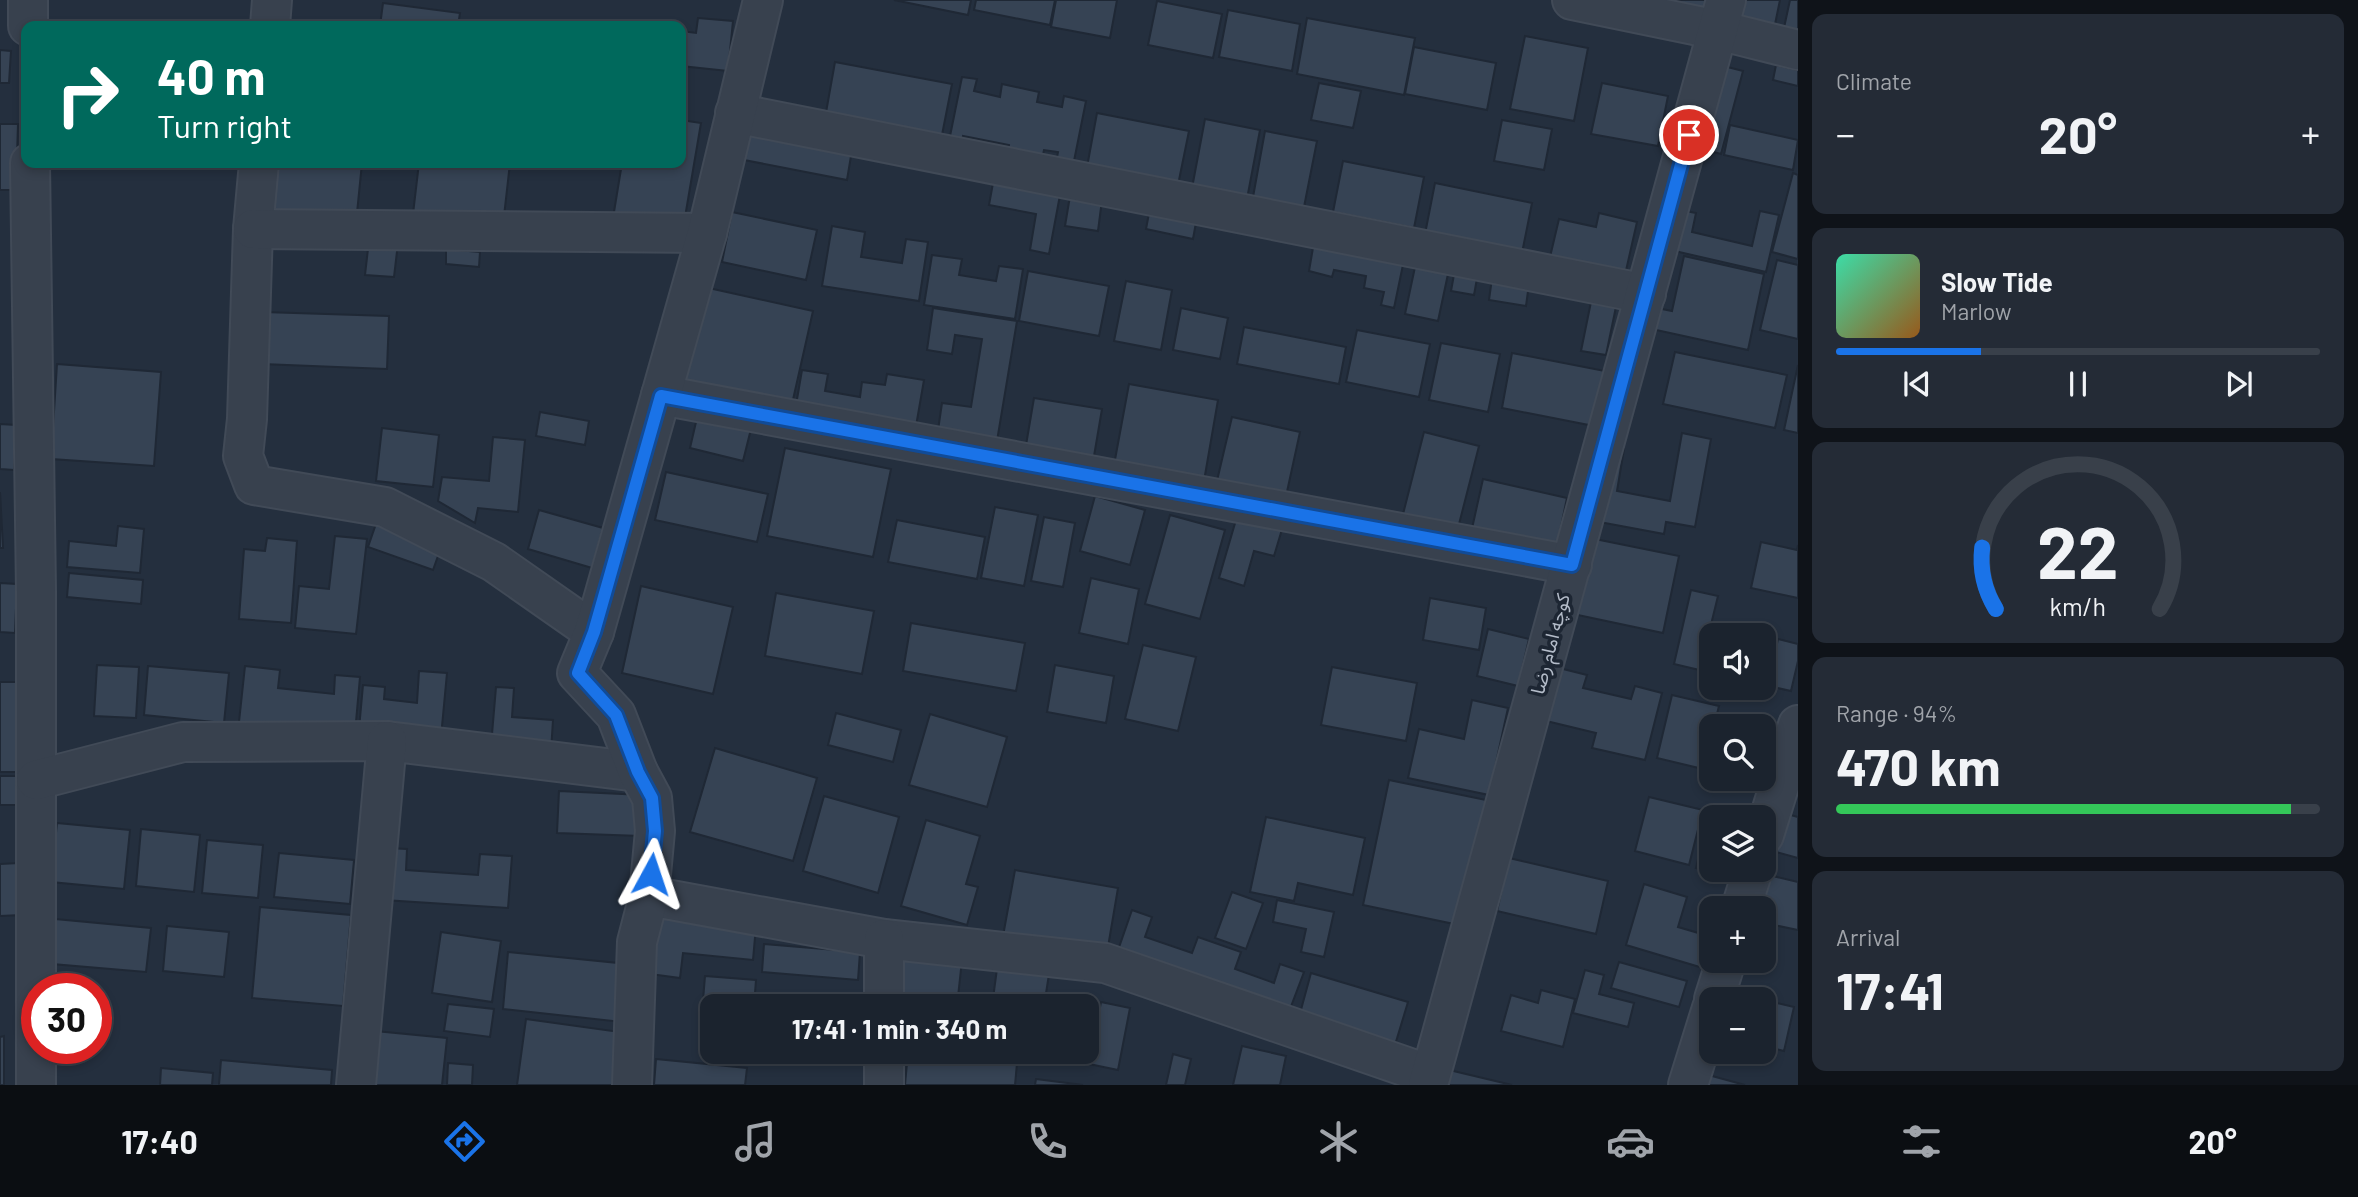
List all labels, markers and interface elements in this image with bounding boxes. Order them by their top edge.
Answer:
text: 40 m [157,46,265,105]
icon: right [42,49,133,140]
text: Climate [1836,67,1912,95]
text: 20° [2039,102,2117,164]
pin [1659,105,1719,165]
text: Turn right [157,106,292,144]
text: − [1836,110,1855,156]
text: + [2301,110,2320,156]
icon: arrive [1670,116,1708,154]
text: Slow Tide [1941,266,2053,297]
text: Marlow [1941,297,2012,325]
icon: previous [1898,365,1936,403]
icon: pause [2059,365,2097,403]
icon: next [2220,365,2258,403]
text: 22 [2037,506,2119,594]
street label: کوچه امام رضا [1525,590,1578,698]
text: km/h [2050,590,2106,620]
map controls [1699,623,1776,1064]
button: sound [1699,623,1776,700]
text: Range · 94% [1836,699,1957,727]
button: search [1699,714,1776,791]
text: 470 km [1836,734,2001,796]
button: layers [1699,805,1776,882]
position arrow [614,837,688,911]
button: + [1699,896,1776,973]
text: Arrival [1836,923,1900,951]
text: 17:41 [1836,958,1944,1020]
speed limit sign: 30 [21,973,112,1064]
button: − [1699,987,1776,1064]
text: 17:41 · 1 min · 340 m [792,1013,1007,1044]
icon: directions [440,1117,489,1166]
icon: music [731,1117,780,1166]
icon: phone [1023,1117,1072,1166]
icon: climate [1314,1117,1363,1166]
icon: car [1606,1117,1655,1166]
icon: filters [1897,1117,1946,1166]
text: 17:40 [121,1122,198,1160]
text: 20° [2189,1122,2237,1160]

